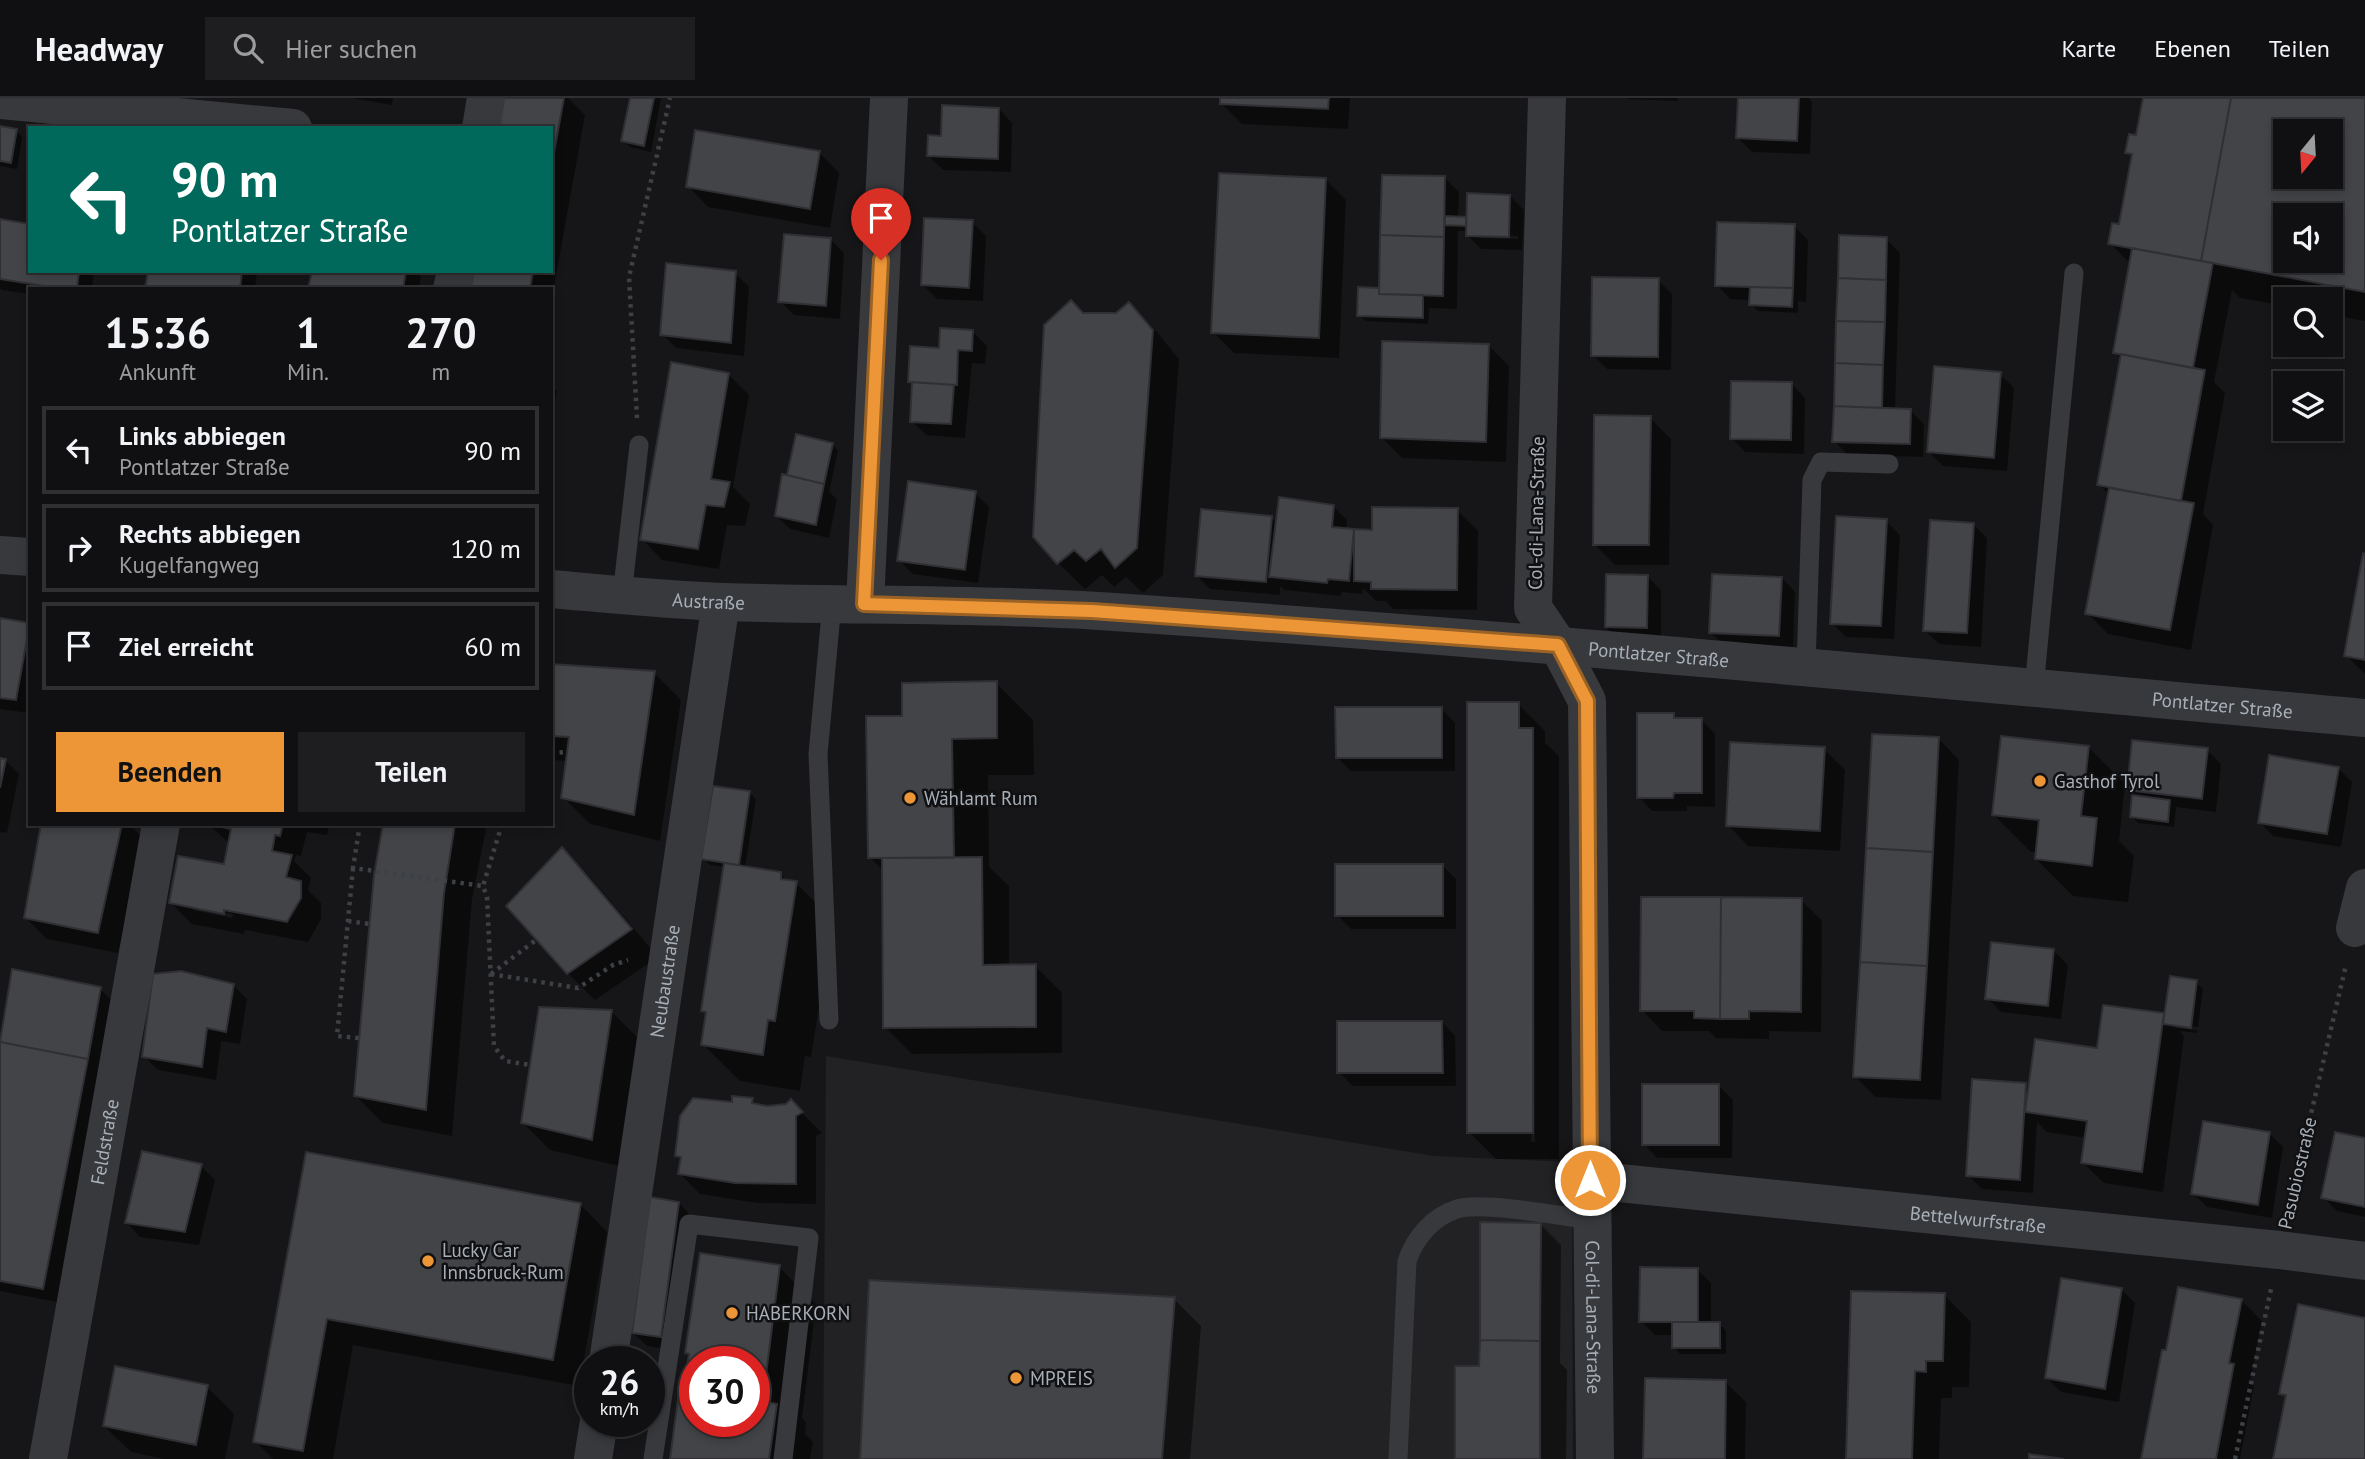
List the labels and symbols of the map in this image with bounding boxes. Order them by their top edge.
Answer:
north arrow [2273,119,2343,189]
pin [851,188,911,260]
street label: Col-di-Lana-Straße [1523,436,1549,590]
street label: Austraße [671,587,745,615]
street label: Pontlatzer Straße [1587,636,1730,672]
street label: Pontlatzer Straße [2151,687,2294,723]
place label: Gasthof Tyrol [2054,769,2160,793]
marker: Gasthof Tyrol [2032,773,2048,789]
place label: Wählamt Rum [924,786,1038,810]
marker: Wählamt Rum [902,790,918,806]
street label: Neubaustraße [644,923,685,1039]
street label: Feldstraße [85,1097,124,1187]
street label: Pasubiostraße [2272,1115,2322,1231]
position arrow [1553,1143,1627,1217]
street label: Bettelwurfstraße [1909,1201,2047,1238]
place label: Lucky Car Innsbruck-Rum [442,1238,564,1284]
street label: Col-di-Lana-Straße [1581,1240,1606,1394]
marker: Lucky Car Innsbruck-Rum [420,1253,436,1269]
place label: HABERKORN [746,1301,850,1325]
marker: HABERKORN [724,1305,740,1321]
speed limit sign: 30 [679,1346,770,1437]
place label: MPREIS [1030,1366,1093,1390]
marker: MPREIS [1008,1370,1024,1386]

